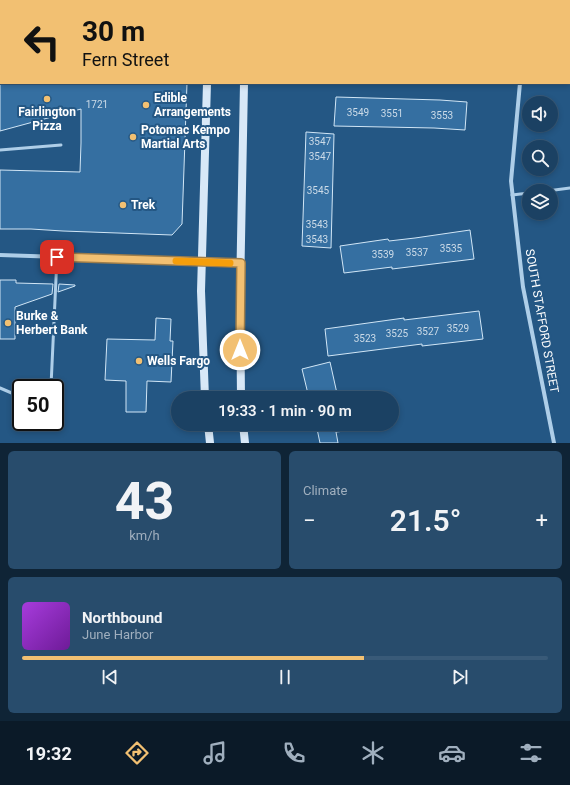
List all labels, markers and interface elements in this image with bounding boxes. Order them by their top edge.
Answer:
text: 30 m [82,15,145,48]
icon: left [16,16,68,68]
text: Fern Street [82,49,169,70]
place label: Edible Arrangements [154,91,231,119]
marker: Fairlington Pizza [42,94,52,104]
map controls [522,96,558,220]
button: sound [522,96,558,132]
house number: 1721 [86,99,108,110]
marker: Edible Arrangements [141,100,151,110]
place label: Fairlington Pizza [18,105,76,133]
house number: 3549 [347,107,369,118]
house number: 3551 [381,108,403,119]
house number: 3553 [431,110,453,121]
place label: Potomac Kempo Martial Arts [141,123,230,151]
marker: Potomac Kempo Martial Arts [128,132,138,142]
house number: 3547 [309,136,332,147]
button: search [522,140,558,176]
house number: 3547 [309,151,332,162]
button: layers [522,184,558,220]
house number: 3545 [307,185,330,196]
place label: Trek [131,198,156,212]
marker: Trek [118,200,128,210]
house number: 3543 [306,219,328,230]
house number: 3543 [306,234,328,245]
pin [40,240,74,274]
house number: 3535 [440,243,463,254]
icon: arrive [46,246,68,268]
house number: 3537 [406,247,429,258]
street label: SOUTH STAFFORD STREET [522,248,562,394]
house number: 3539 [372,249,394,260]
place label: Burke & Herbert Bank [16,309,88,337]
marker: Burke & Herbert Bank [3,318,13,328]
house number: 3529 [447,323,469,334]
house number: 3527 [417,326,440,337]
house number: 3525 [386,328,409,339]
position arrow [219,329,261,371]
house number: 3523 [354,333,376,344]
place label: Wells Fargo [147,354,210,368]
marker: Wells Fargo [134,356,144,366]
speed limit sign: 50 [12,379,64,431]
text: 19:33 · 1 min · 90 m [218,402,352,420]
text: 43 [115,471,174,532]
text: Climate [303,483,347,498]
text: 21.5° [390,503,461,538]
text: − [303,508,316,533]
text: + [536,508,548,533]
text: km/h [129,528,160,543]
text: Northbound [82,609,163,627]
text: June Harbor [82,627,154,642]
icon: previous [99,666,121,688]
icon: pause [274,666,296,688]
icon: next [449,666,471,688]
icon: directions [123,739,151,767]
icon: music [201,739,229,767]
icon: phone [280,739,308,767]
icon: climate [359,739,387,767]
icon: car [438,739,466,767]
icon: filters [517,739,545,767]
text: 19:32 [25,743,72,764]

